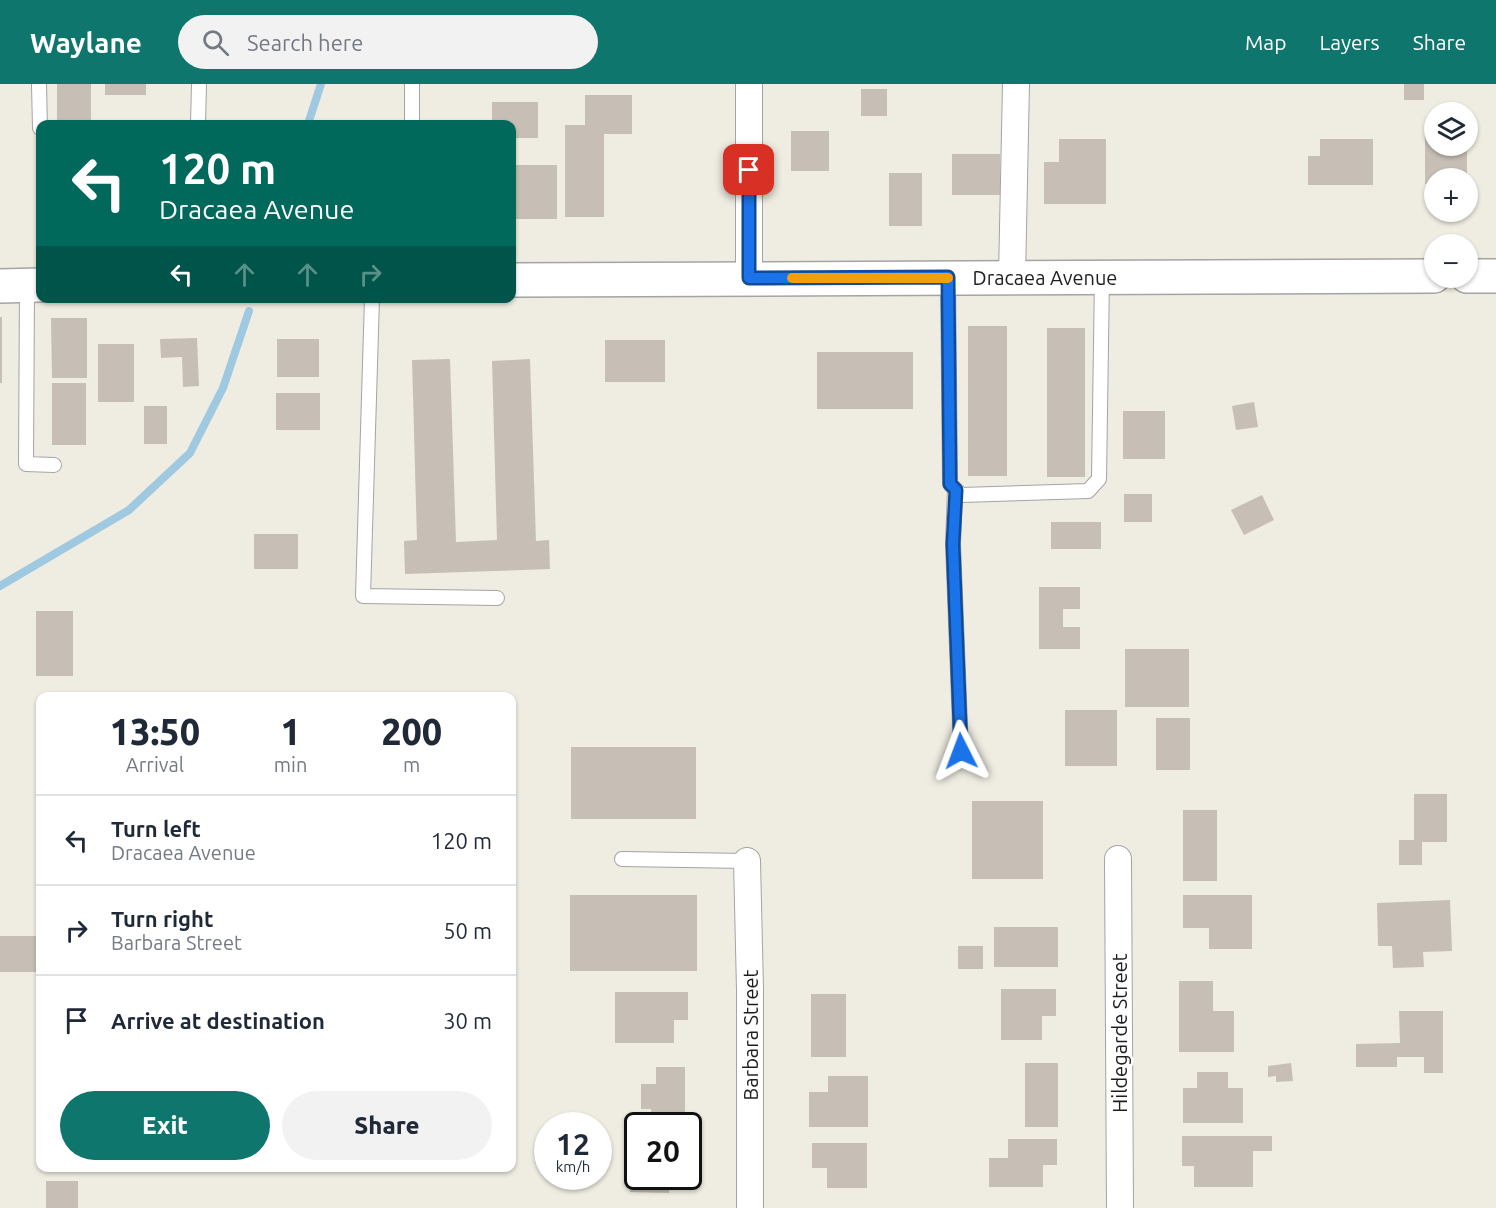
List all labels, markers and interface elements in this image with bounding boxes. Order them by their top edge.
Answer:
search box [178,15,598,69]
icon: search [199,26,232,59]
text: Waylane [30,27,142,58]
text: Search here [247,30,363,55]
text: Map [1245,30,1286,54]
text: Layers [1319,30,1380,54]
text: Share [1413,30,1466,54]
map controls [1424,102,1478,288]
button: layers [1424,102,1478,156]
icon: left [60,144,138,222]
pin [723,144,774,195]
text: 120 m [159,145,276,192]
icon: arrive [732,153,765,186]
button: + [1424,168,1478,222]
text: Dracaea Avenue [159,194,354,224]
button: − [1424,234,1478,288]
icon: left [165,258,198,291]
icon: ahead [228,258,261,291]
icon: ahead [291,258,324,291]
icon: right [354,258,387,291]
street label: Dracaea Avenue [973,266,1117,289]
text: 13:50 [110,711,200,752]
text: 1 [280,711,301,752]
text: 200 [381,711,442,752]
position arrow [929,719,993,783]
text: Arrival [126,753,184,776]
text: min [274,753,307,776]
text: m [403,753,420,776]
text: Turn left [111,816,201,841]
icon: left [60,824,93,857]
text: 120 m [431,828,492,853]
text: Dracaea Avenue [111,841,256,864]
text: Turn right [111,906,213,931]
icon: right [60,914,93,947]
text: 50 m [443,918,492,943]
text: Barbara Street [111,931,242,954]
street label: Hildegarde Street [1108,953,1131,1113]
street label: Barbara Street [739,969,762,1100]
icon: arrive [60,1004,93,1037]
text: Arrive at destination [111,1008,325,1033]
text: 30 m [443,1008,492,1033]
button: Exit [60,1091,270,1160]
button: Share [282,1091,492,1160]
speed limit sign: 20 [624,1112,702,1190]
text: 12 [556,1127,590,1161]
text: km/h [556,1158,590,1175]

